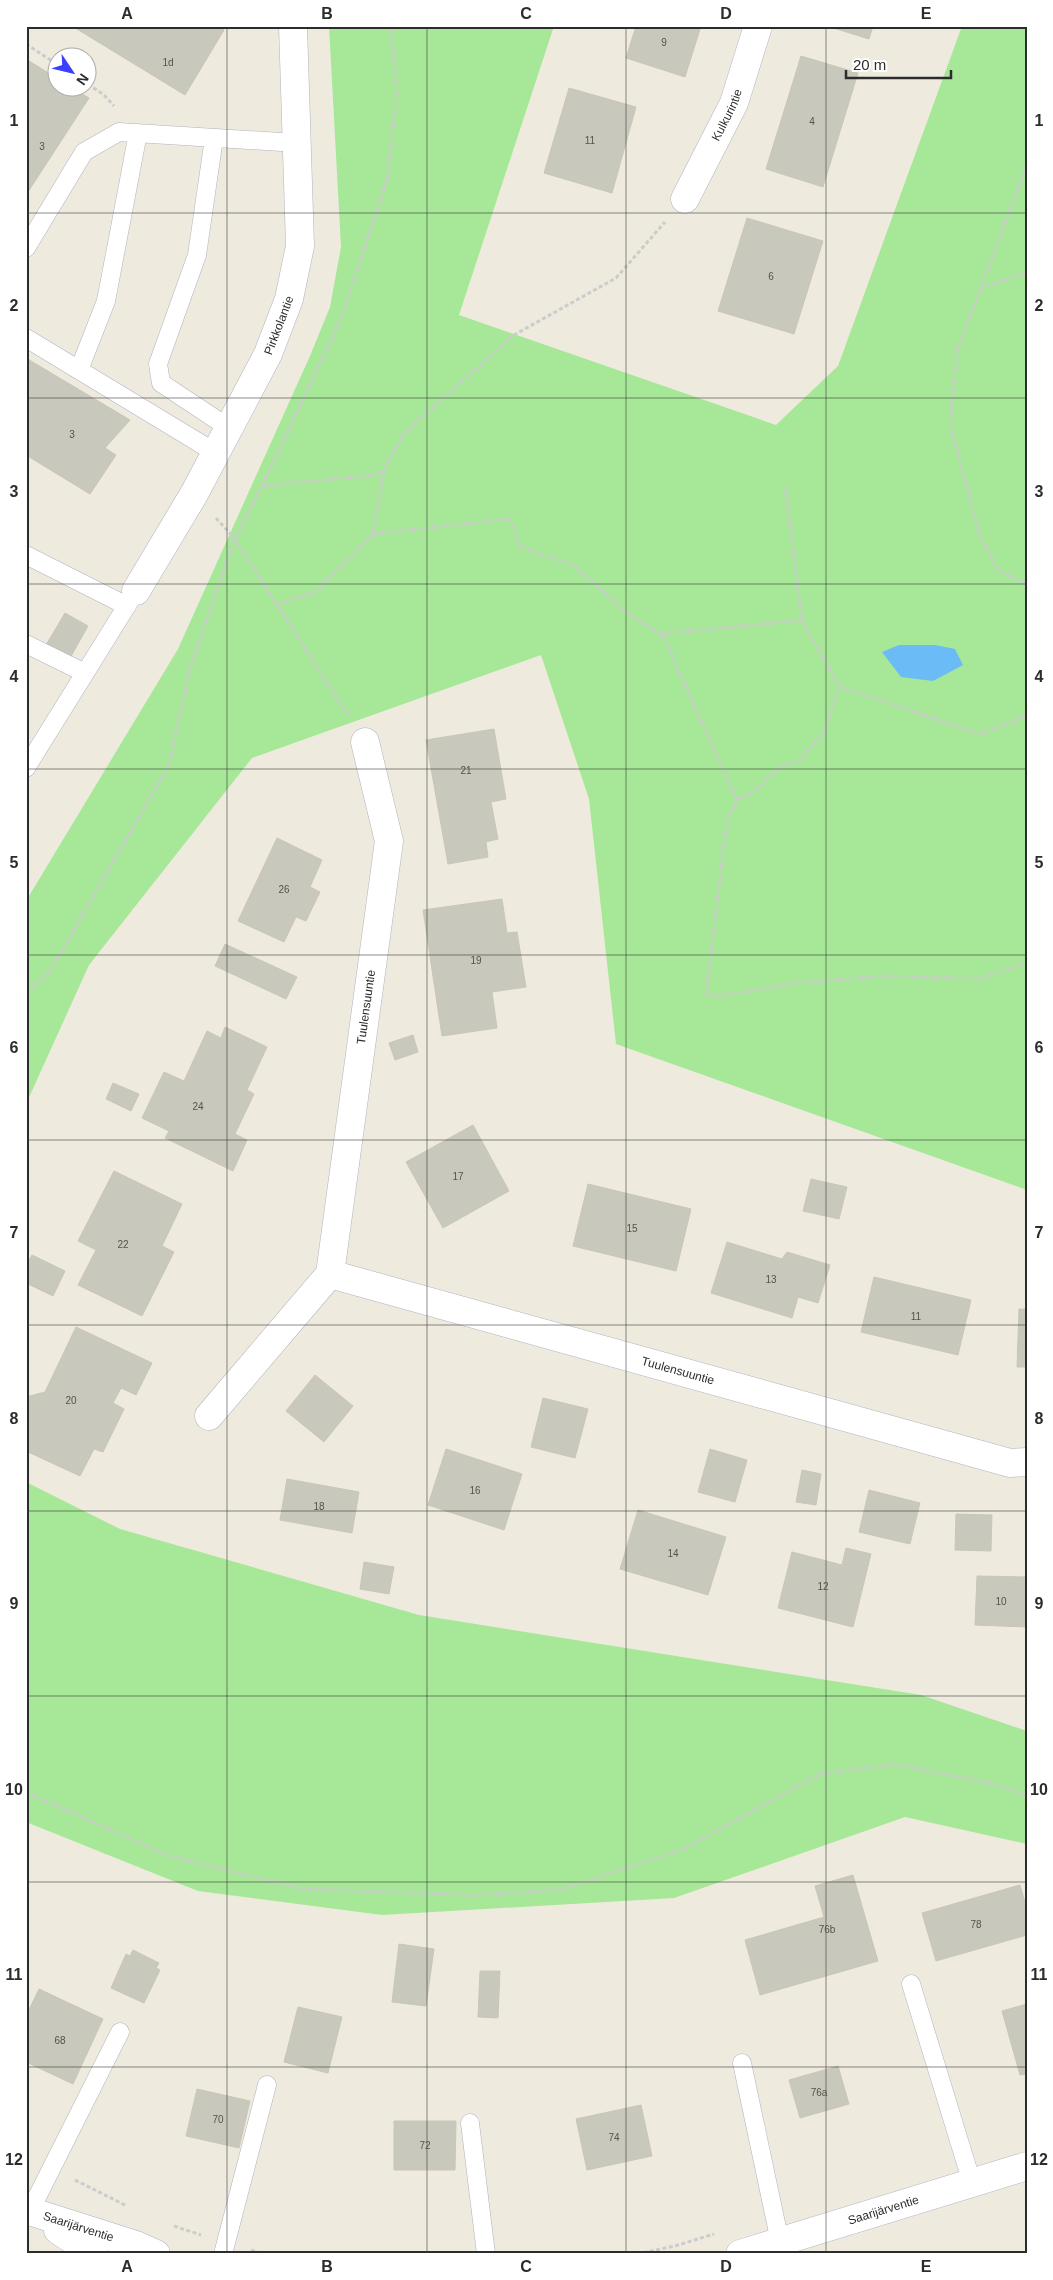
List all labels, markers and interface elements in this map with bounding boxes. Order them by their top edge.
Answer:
text: A [121,5,133,22]
text: B [321,5,333,22]
text: C [520,5,532,22]
text: D [720,5,732,22]
text: E [921,5,932,22]
house number: 9 [661,37,667,48]
north arrow [48,48,98,98]
scale bar [846,48,950,80]
text: 20 m [853,56,886,73]
house number: 1d [162,57,174,68]
text: N [73,71,92,88]
street label: Kulkurintie [709,87,745,143]
text: 1 [10,112,19,129]
text: 1 [1035,112,1044,129]
house number: 4 [809,116,815,127]
house number: 11 [585,135,596,146]
house number: 3 [39,141,45,152]
house number: 6 [768,271,774,282]
street label: Pirkkolantie [261,294,297,357]
text: 2 [10,297,19,314]
text: 2 [1035,297,1044,314]
house number: 3 [69,429,75,440]
text: 3 [10,483,19,500]
text: 3 [1035,483,1044,500]
text: 4 [10,668,19,685]
text: 4 [1035,668,1044,685]
house number: 21 [460,765,472,776]
text: 5 [10,854,19,871]
text: 5 [1035,854,1044,871]
house number: 26 [278,884,290,895]
house number: 19 [470,955,482,966]
street label: Tuulensuuntie [354,969,378,1045]
text: 6 [10,1039,19,1056]
text: 6 [1035,1039,1044,1056]
house number: 24 [192,1101,204,1112]
house number: 17 [452,1171,464,1182]
house number: 15 [626,1223,638,1234]
text: 7 [10,1224,19,1241]
text: 7 [1035,1224,1044,1241]
house number: 22 [117,1239,129,1250]
house number: 13 [765,1274,777,1285]
house number: 11 [911,1311,922,1322]
street label: Tuulensuuntie [640,1354,716,1388]
house number: 20 [65,1395,77,1406]
text: 8 [10,1410,19,1427]
text: 8 [1035,1410,1044,1427]
house number: 16 [469,1485,481,1496]
house number: 18 [313,1501,325,1512]
house number: 14 [667,1548,679,1559]
house number: 12 [817,1581,829,1592]
text: 9 [10,1595,19,1612]
text: 9 [1035,1595,1044,1612]
house number: 10 [995,1596,1007,1607]
text: 10 [5,1781,23,1798]
text: 10 [1030,1781,1048,1798]
house number: 78 [970,1919,982,1930]
house number: 76b [819,1924,836,1935]
text: 11 [6,1966,23,1983]
text: 11 [1031,1966,1048,1983]
house number: 68 [54,2035,66,2046]
house number: 76a [811,2087,828,2098]
house number: 70 [212,2114,224,2125]
house number: 74 [608,2132,620,2143]
house number: 72 [419,2140,431,2151]
text: 12 [5,2151,23,2168]
text: 12 [1030,2151,1048,2168]
street label: Saarijärventie [846,2192,921,2227]
street label: Saarijärventie [41,2209,116,2245]
text: A [121,2258,133,2275]
text: B [321,2258,333,2275]
text: C [520,2258,532,2275]
text: D [720,2258,732,2275]
text: E [921,2258,932,2275]

